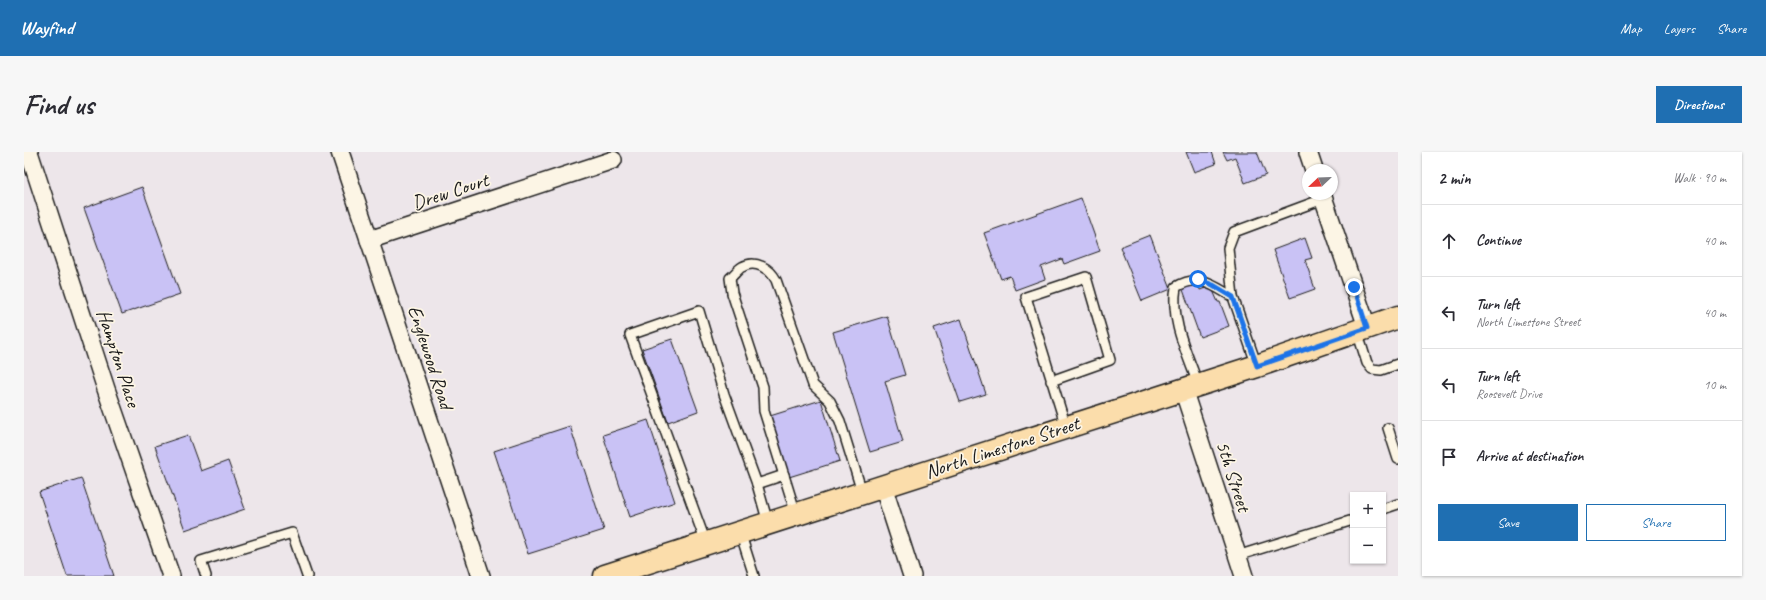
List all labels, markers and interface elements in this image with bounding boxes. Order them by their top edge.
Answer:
text: Wayfind [20,16,73,40]
text: Map [1620,20,1642,37]
text: Layers [1664,20,1695,37]
text: Share [1717,20,1746,37]
button: Directions [1656,86,1742,123]
text: Find us [24,87,94,122]
north arrow [1302,164,1338,200]
street label: Drew Court [409,167,494,216]
text: 2 min [1438,168,1471,189]
text: Walk · 90 m [1673,170,1726,186]
icon: ahead [1438,230,1460,252]
text: Continue [1476,231,1521,250]
text: 40 m [1704,233,1726,249]
route start [1189,270,1207,288]
route end [1345,278,1363,296]
text: Turn left [1476,295,1519,314]
street label: Englewood Road [402,302,460,415]
icon: left [1438,302,1460,324]
text: 40 m [1704,305,1726,321]
street label: Hampton Place [91,306,146,412]
text: North Limestone Street [1476,314,1580,330]
text: Turn left [1476,367,1519,386]
icon: left [1438,374,1460,396]
text: 10 m [1704,377,1726,393]
text: Roosevelt Drive [1476,386,1542,402]
street label: North Limestone Street [922,410,1085,484]
street label: 5th Street [1210,438,1257,517]
icon: arrive [1438,446,1460,468]
text: Arrive at destination [1476,447,1583,466]
map controls [1350,492,1386,564]
button: + [1350,492,1386,528]
button: Save [1438,504,1578,541]
button: Share [1586,504,1726,541]
button: − [1350,528,1386,564]

